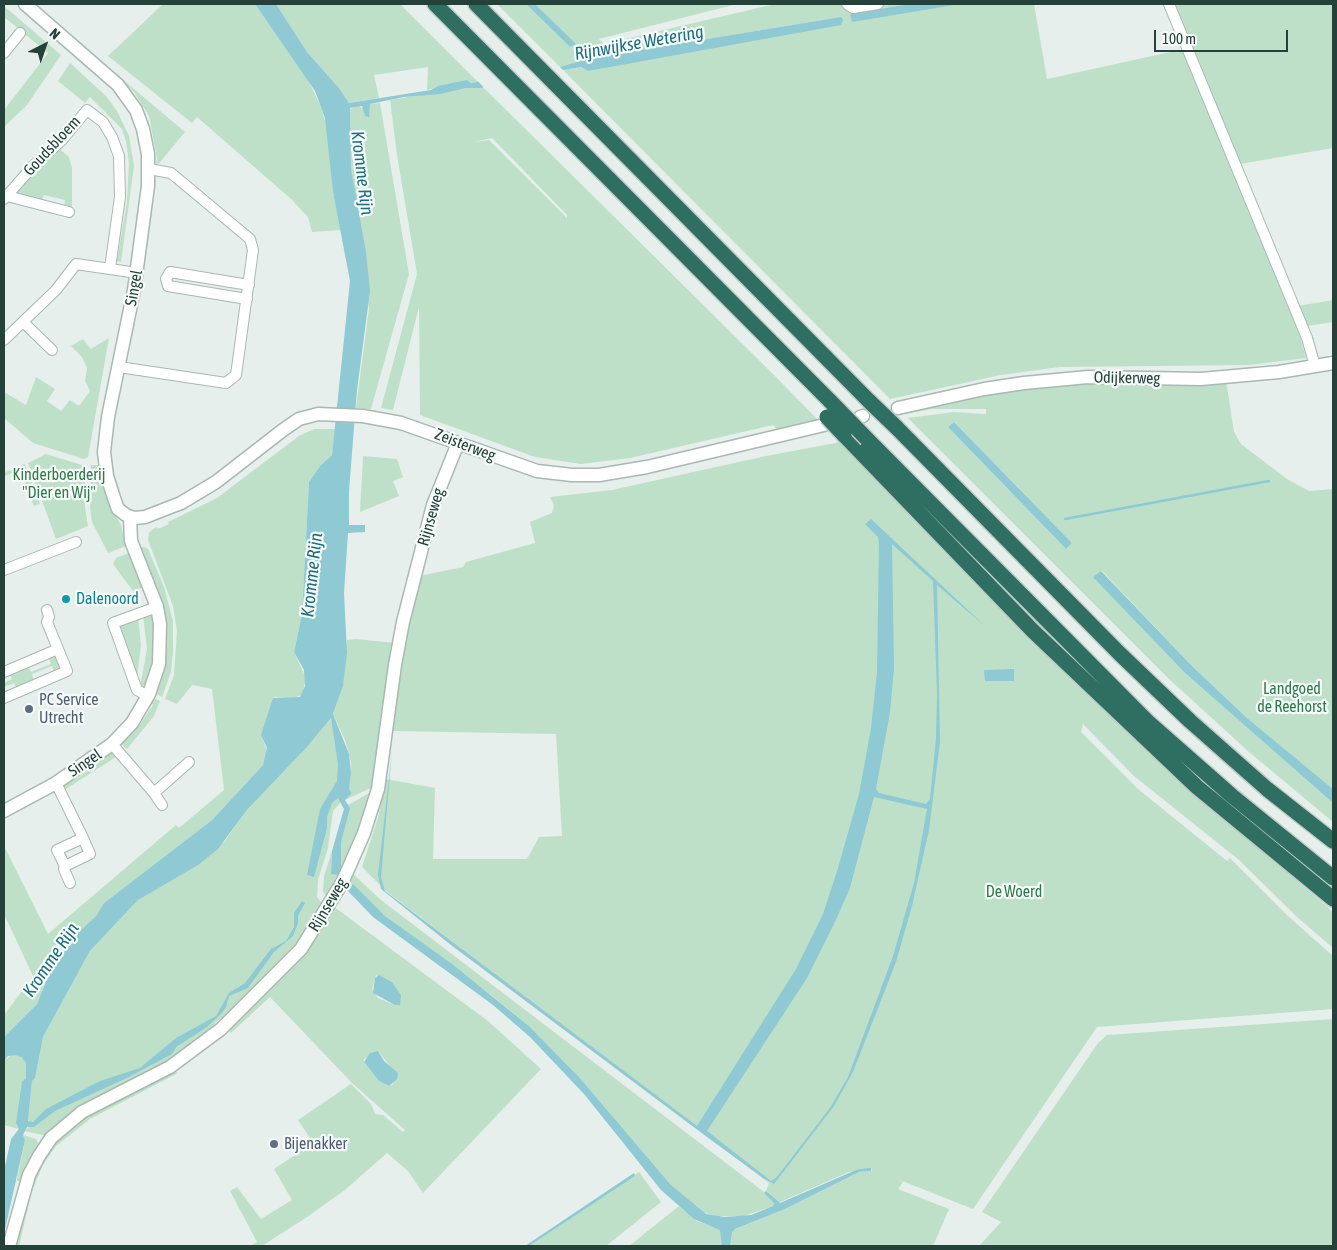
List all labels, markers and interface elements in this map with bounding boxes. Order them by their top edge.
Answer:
north arrow [20,20,70,70]
scale bar [1157,20,1291,52]
water label: Rijnwijkse Wetering [573,21,705,65]
text: N [46,25,63,42]
text: 100 m [1162,30,1196,47]
street label: Goudsbloem [19,112,85,180]
water label: Kromme Rijn [346,130,378,216]
street label: Singel [121,268,147,308]
street label: Odijkerweg [1094,368,1160,388]
street label: Zeisterweg [432,425,498,465]
park label: Kinderboerderij "Dier en Wij" [13,465,105,503]
street label: Rijnseweg [414,486,448,548]
water label: Kromme Rijn [297,532,327,618]
place label: Dalenoord [76,589,139,609]
marker: Dalenoord [60,593,72,605]
park label: Landgoed de Reehorst [1257,679,1327,717]
place label: PC Service Utrecht [39,690,98,728]
marker: PC Service Utrecht [23,703,35,715]
street label: Singel [65,745,105,781]
street label: Rijnseweg [304,875,352,935]
park label: De Woerd [986,882,1042,902]
water label: Kromme Rijn [18,919,84,1001]
place label: Bijenakker [284,1134,347,1154]
marker: Bijenakker [268,1138,280,1150]

